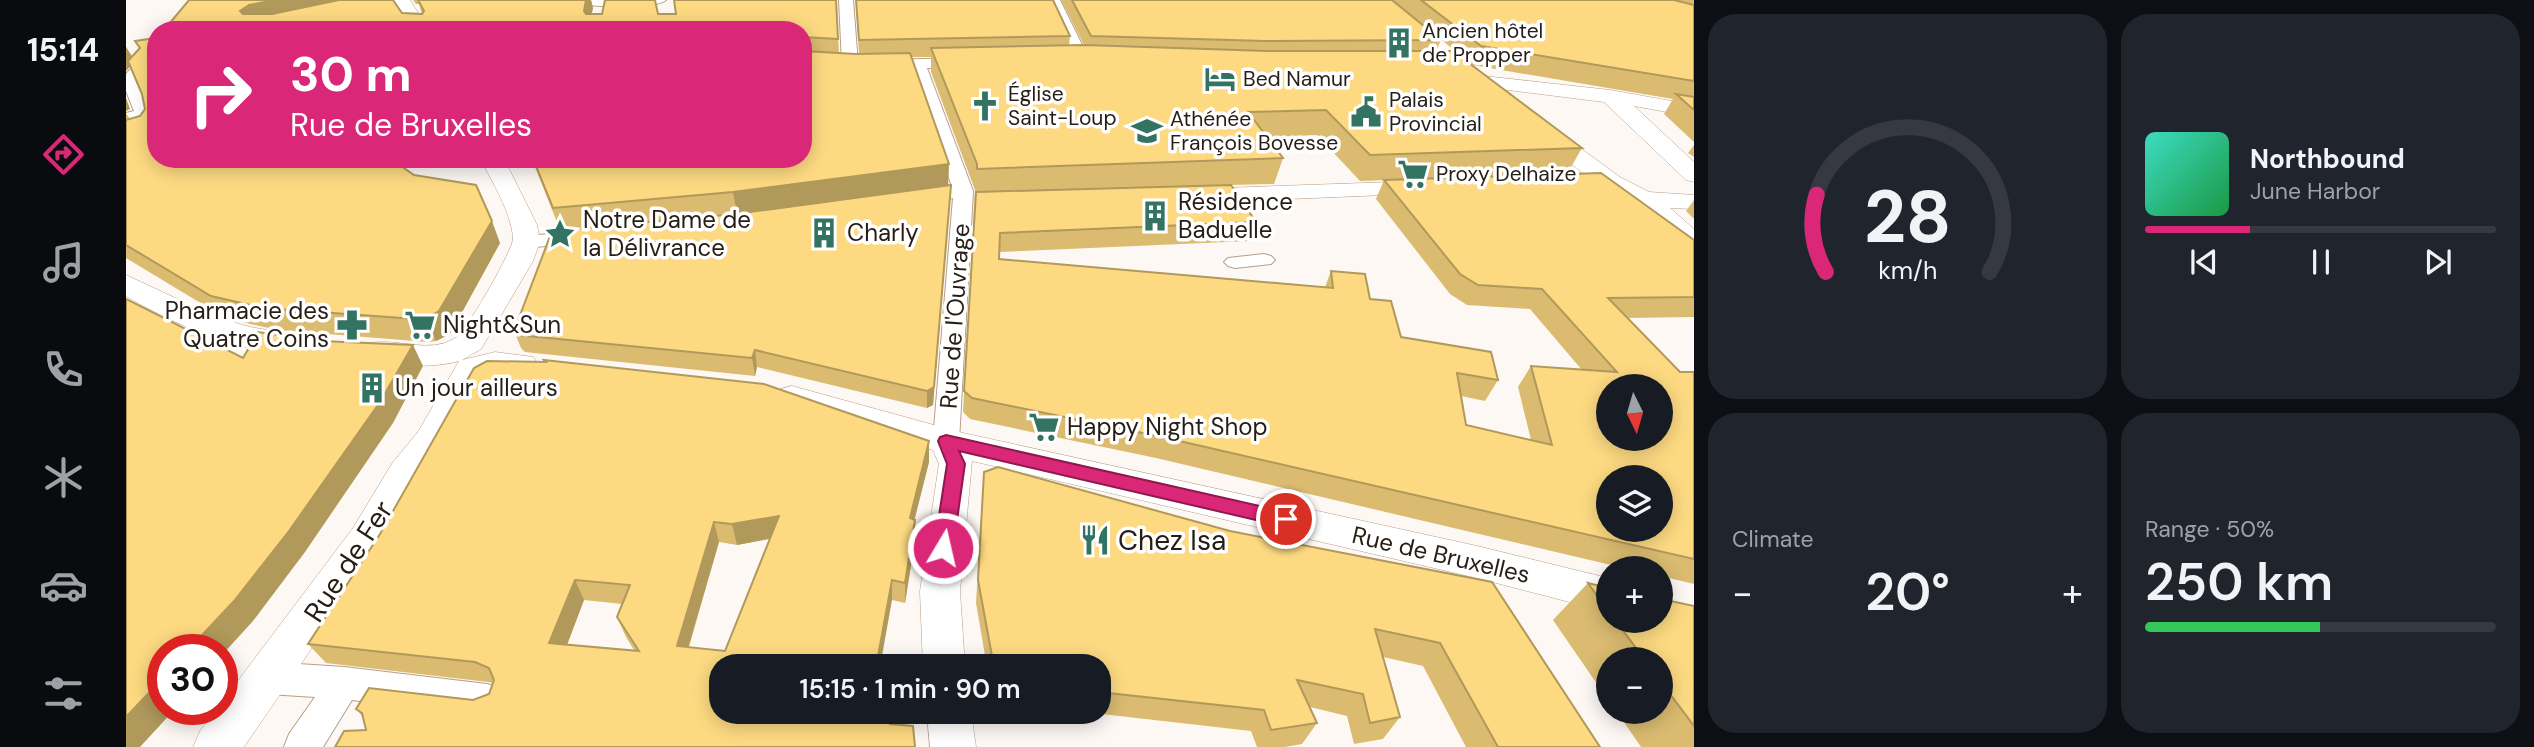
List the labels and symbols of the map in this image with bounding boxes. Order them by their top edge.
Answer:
place label: Ancien hôtel de Propper [1422,17,1543,69]
building icon: Ancien hôtel de Propper [1382,26,1416,60]
hotel icon: Bed Namur [1203,62,1237,96]
place label: Bed Namur [1243,65,1351,93]
place label: Église Saint-Loup [1008,80,1117,132]
place label: Palais Provincial [1389,86,1482,138]
church icon: Église Saint-Loup [968,89,1002,123]
public building icon: Palais Provincial [1349,95,1383,129]
place label: Athénée François Bovesse [1170,105,1338,157]
school or university icon: Athénée François Bovesse [1130,114,1164,148]
supermarket icon: Proxy Delhaize [1396,157,1430,191]
place label: Proxy Delhaize [1436,160,1576,188]
place label: Résidence Baduelle [1178,186,1293,245]
building icon: Résidence Baduelle [1138,199,1172,233]
place label: Notre Dame de la Délivrance [583,204,751,263]
building icon: Charly [807,216,841,250]
place icon: Notre Dame de la Délivrance [543,217,577,251]
place label: Charly [847,217,919,248]
street label: Rue de l'Ouvrage [933,222,976,410]
place label: Pharmacie des Quatre Coins [165,295,329,354]
pharmacy icon: Pharmacie des Quatre Coins [335,308,369,342]
supermarket icon: Night&Sun [403,308,437,342]
place label: Night&Sun [443,309,561,340]
building icon: Un jour ailleurs [355,371,389,405]
place label: Un jour ailleurs [395,372,558,403]
north arrow [1596,374,1673,452]
supermarket icon: Happy Night Shop [1027,410,1061,444]
place label: Happy Night Shop [1067,411,1268,442]
pin [1256,489,1316,549]
street label: Rue de Fer [295,493,401,629]
position arrow [906,511,980,585]
street label: Rue de Bruxelles [1349,519,1533,590]
place label: Chez Isa [1118,522,1226,559]
restaurant icon: Chez Isa [1078,523,1112,557]
speed limit sign: 30 [147,634,238,725]

